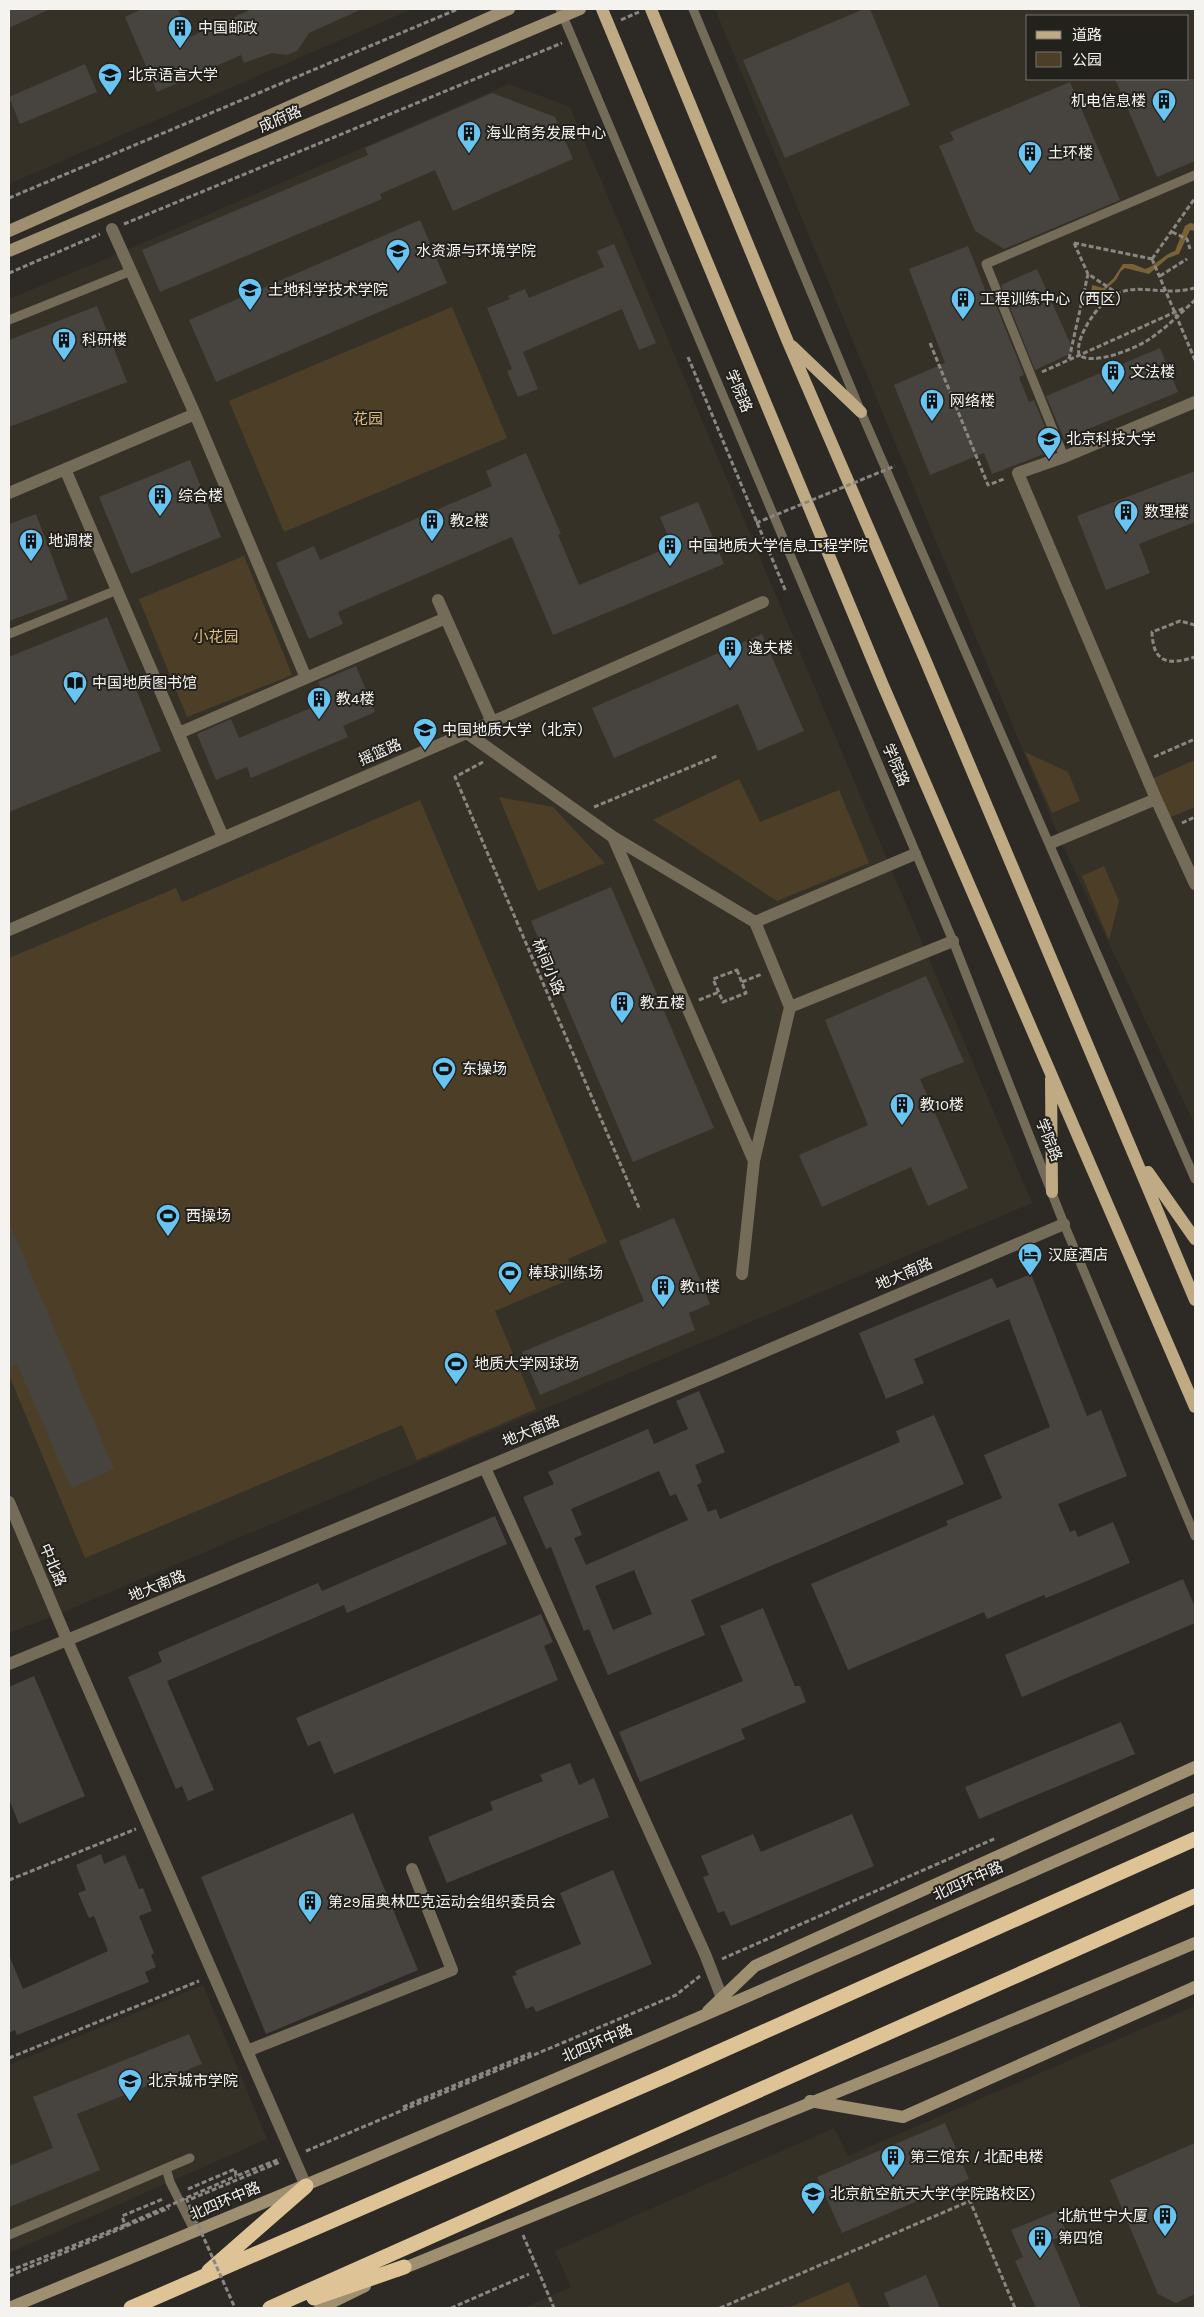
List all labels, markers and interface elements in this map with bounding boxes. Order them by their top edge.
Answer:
building icon: 中国邮政 [167,15,193,49]
legend [1026,15,1189,80]
place label: 中国邮政 [198,19,258,37]
text: 道路 [1072,26,1102,44]
text: 公园 [1072,51,1102,69]
school or university icon: 北京语言大学 [97,62,123,96]
place label: 北京语言大学 [128,66,218,84]
building icon: 机电信息楼 [1151,88,1177,122]
place label: 机电信息楼 [1071,92,1146,110]
street label: 成府路 [256,102,304,136]
building icon: 海业商务发展中心 [456,120,482,154]
place label: 海业商务发展中心 [486,124,606,142]
building icon: 土环楼 [1017,140,1043,174]
place label: 土环楼 [1048,144,1093,162]
school or university icon: 水资源与环境学院 [385,238,411,272]
place label: 水资源与环境学院 [416,242,536,260]
school or university icon: 土地科学技术学院 [237,277,263,311]
place label: 土地科学技术学院 [268,281,388,299]
building icon: 工程训练中心（西区） [950,286,976,320]
place label: 工程训练中心（西区） [980,290,1130,308]
building icon: 科研楼 [51,327,77,361]
place label: 科研楼 [82,331,127,349]
building icon: 文法楼 [1100,359,1126,393]
place label: 文法楼 [1130,363,1175,381]
street label: 学院路 [722,367,756,415]
building icon: 网络楼 [919,388,945,422]
place label: 网络楼 [950,392,995,410]
park label: 花园 [353,410,383,428]
school or university icon: 北京科技大学 [1036,426,1062,460]
place label: 北京科技大学 [1066,430,1156,448]
building icon: 综合楼 [147,483,173,517]
place label: 综合楼 [178,487,223,505]
building icon: 数理楼 [1113,499,1139,533]
place label: 数理楼 [1144,503,1189,521]
building icon: 教2楼 [419,508,445,542]
place label: 教2楼 [450,512,489,530]
building icon: 地调楼 [18,528,44,562]
place label: 地调楼 [48,532,93,550]
building icon: 中国地质大学信息工程学院 [657,533,683,567]
place label: 中国地质大学信息工程学院 [688,537,868,555]
park label: 小花园 [193,628,239,646]
building icon: 逸夫楼 [717,635,743,669]
place label: 逸夫楼 [748,639,793,657]
library icon: 中国地质图书馆 [62,670,88,704]
place label: 中国地质图书馆 [92,674,197,692]
building icon: 教4楼 [306,686,332,720]
place label: 教4楼 [336,690,374,708]
school or university icon: 中国地质大学（北京） [412,717,438,751]
place label: 中国地质大学（北京） [442,721,592,739]
street label: 摇篮路 [356,735,404,769]
street label: 学院路 [879,741,913,789]
street label: 林间小路 [528,936,568,998]
building icon: 教五楼 [609,990,635,1024]
place label: 教五楼 [640,994,685,1012]
sports icon: 东操场 [431,1056,457,1090]
place label: 东操场 [462,1060,507,1078]
building icon: 教10楼 [889,1092,915,1126]
place label: 教10楼 [920,1096,964,1114]
street label: 学院路 [1032,1116,1066,1164]
sports icon: 西操场 [155,1203,181,1237]
place label: 西操场 [186,1207,231,1225]
hotel icon: 汉庭酒店 [1017,1242,1043,1276]
place label: 汉庭酒店 [1048,1246,1108,1264]
street label: 地大南路 [873,1254,935,1294]
sports icon: 棒球训练场 [497,1260,523,1294]
place label: 棒球训练场 [528,1264,603,1282]
building icon: 教11楼 [650,1274,676,1308]
place label: 教11楼 [680,1278,720,1296]
sports icon: 地质大学网球场 [443,1351,469,1385]
place label: 地质大学网球场 [474,1355,579,1373]
street label: 地大南路 [500,1411,562,1451]
street label: 中北路 [36,1541,70,1589]
street label: 地大南路 [126,1566,188,1606]
street label: 北四环中路 [930,1858,1006,1904]
building icon: 第29届奥林匹克运动会组织委员会 [297,1889,323,1923]
place label: 第29届奥林匹克运动会组织委员会 [328,1893,555,1911]
street label: 北四环中路 [559,2020,635,2066]
school or university icon: 北京城市学院 [117,2068,143,2102]
place label: 北京城市学院 [148,2072,238,2090]
building icon: 第三馆东 / 北配电楼 [880,2144,906,2178]
place label: 第三馆东 / 北配电楼 [910,2148,1044,2166]
street label: 北四环中路 [187,2178,263,2224]
school or university icon: 北京航空航天大学(学院路校区) [800,2181,826,2215]
place label: 北京航空航天大学(学院路校区) [830,2185,1036,2203]
building icon: 北航世宁大厦 [1152,2203,1178,2237]
place label: 北航世宁大厦 [1058,2207,1148,2225]
building icon: 第四馆 [1027,2225,1053,2259]
place label: 第四馆 [1058,2229,1103,2247]

